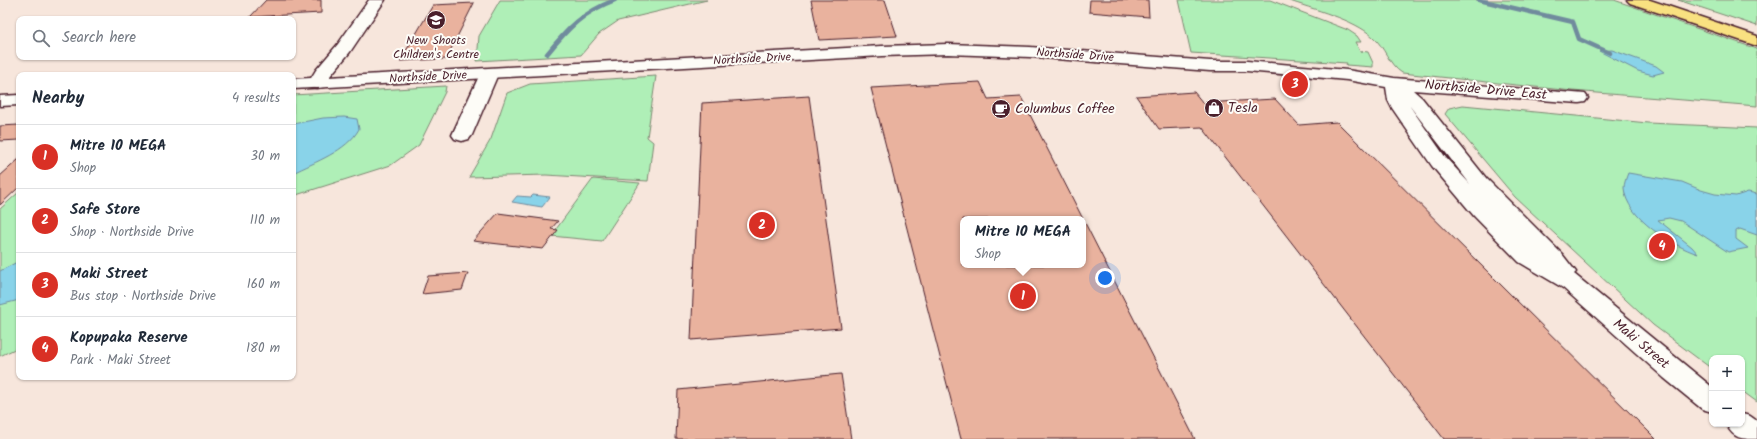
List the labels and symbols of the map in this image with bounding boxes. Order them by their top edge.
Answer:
school or university icon: New Shoots Children's Centre [425,9,447,31]
place label: New Shoots Children's Centre [393,31,480,64]
street label: Northside Drive [1036,43,1115,67]
street label: Northside Drive [713,47,792,71]
street label: Northside Drive [389,65,468,89]
pin: 3 [1282,69,1308,99]
street label: Northside Drive East [1424,74,1549,106]
shop icon: Tesla [1203,97,1225,119]
place label: Tesla [1228,97,1258,119]
cafe icon: Columbus Coffee [990,98,1012,120]
place label: Columbus Coffee [1015,98,1115,120]
pin: 2 [749,210,775,240]
pin: 4 [1649,231,1675,261]
your location [1095,268,1115,288]
pin: 1 [1010,281,1036,311]
street label: Maki Street [1608,314,1675,375]

